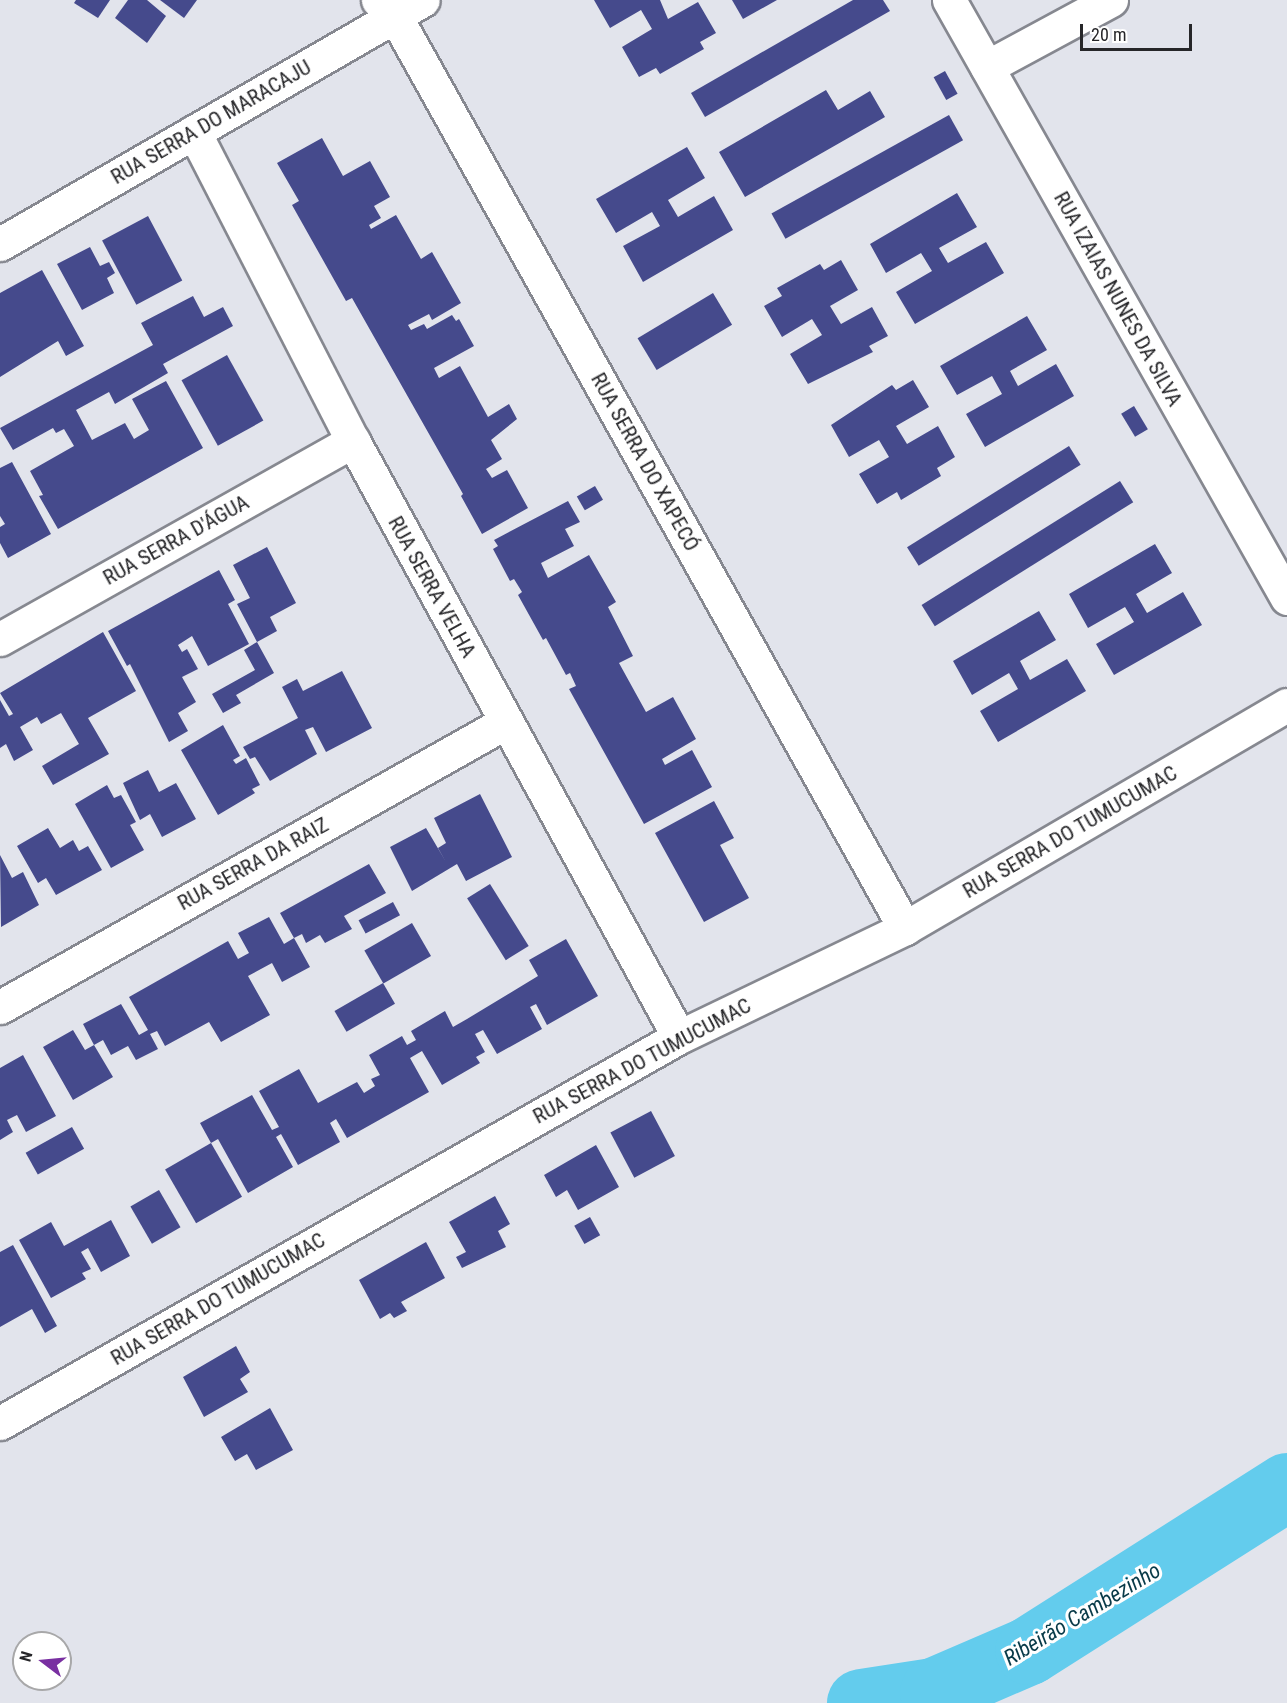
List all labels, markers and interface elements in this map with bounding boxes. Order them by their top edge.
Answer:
scale bar [1083,12,1196,50]
text: 20 m [1091,24,1126,45]
street label: RUA SERRA DO MARACAJU [106,54,316,190]
street label: RUA IZAIAS NUNES DA SILVA [1048,187,1188,411]
street label: RUA SERRA DO XAPECÓ [586,368,704,556]
street label: RUA SERRA D'ÁGUA [99,490,253,590]
street label: RUA SERRA VELHA [383,512,481,662]
street label: RUA SERRA DO TUMUCUMAC [958,760,1182,904]
street label: RUA SERRA DA RAIZ [173,812,333,916]
street label: RUA SERRA DO TUMUCUMAC [529,993,755,1129]
street label: RUA SERRA DO TUMUCUMAC [106,1227,330,1371]
water label: Ribeirão Cambezinho [999,1557,1165,1671]
north arrow [12,1631,72,1691]
text: N [16,1649,37,1664]

